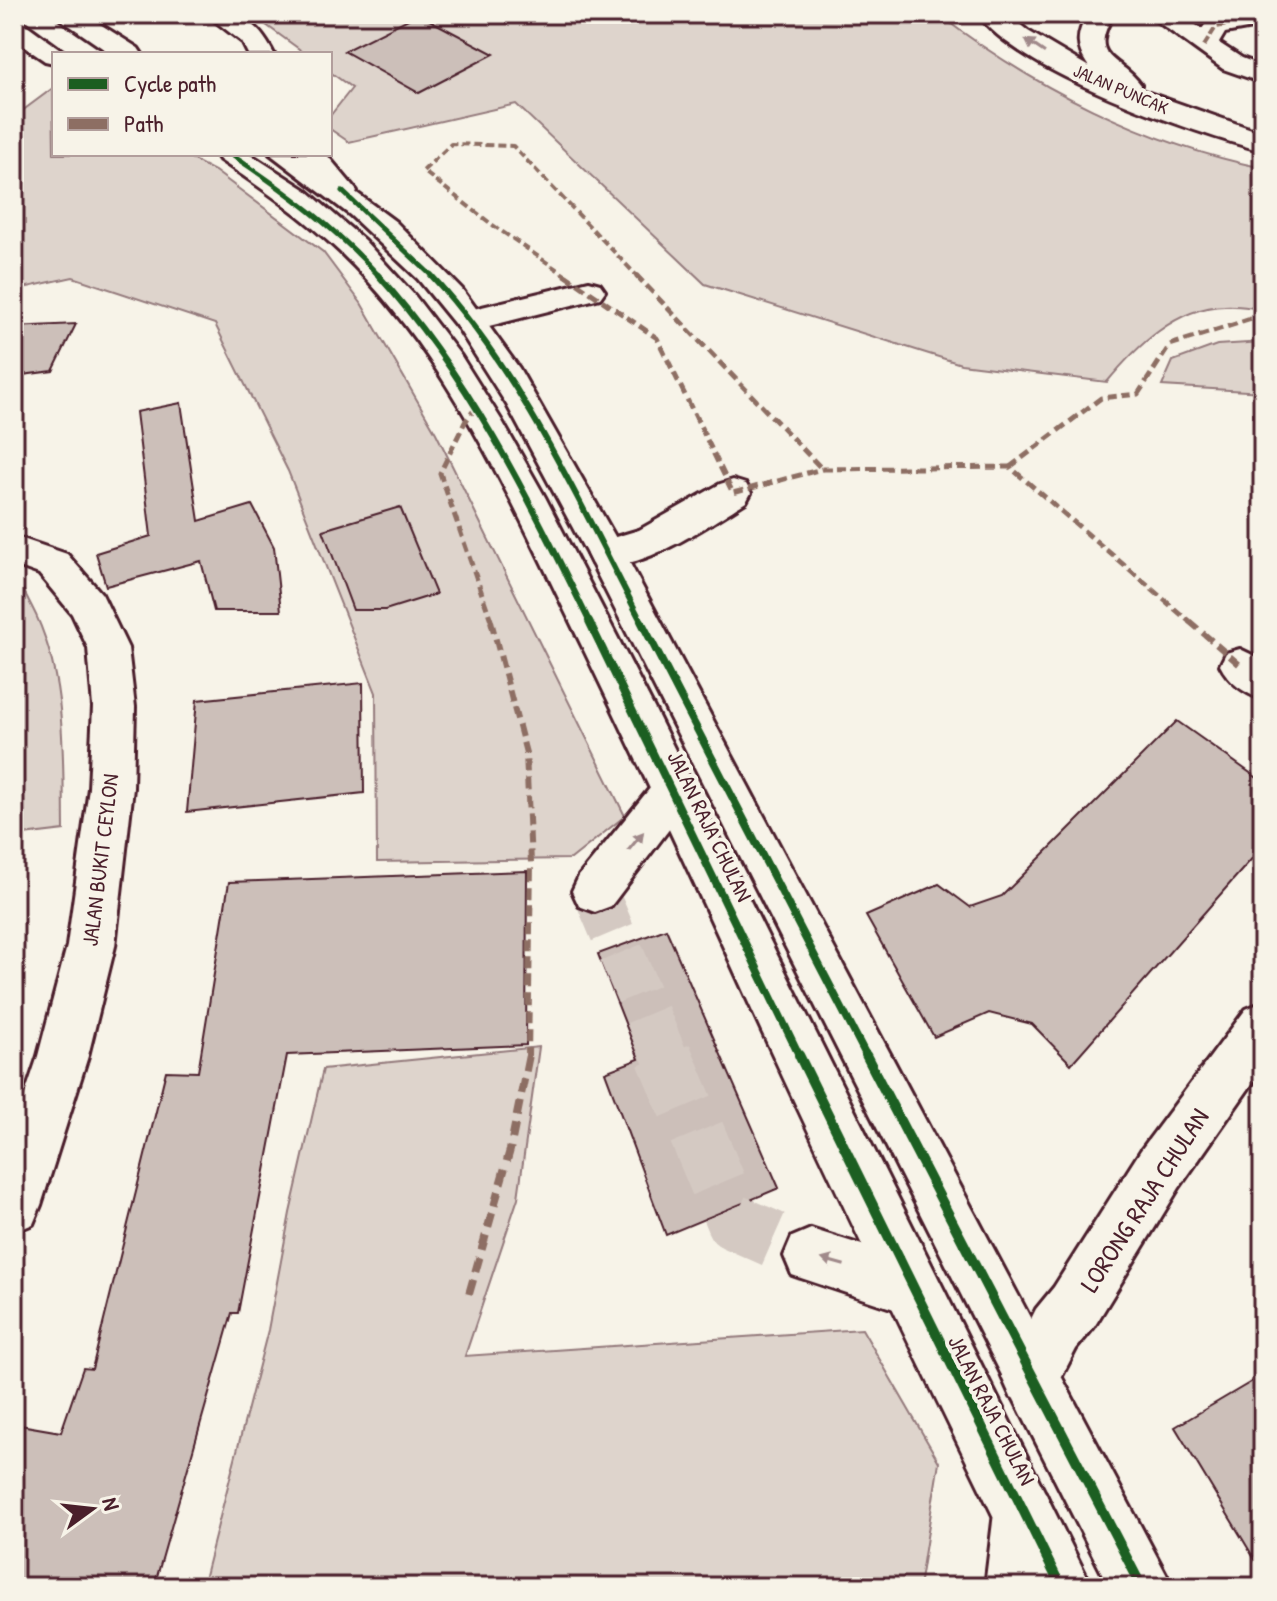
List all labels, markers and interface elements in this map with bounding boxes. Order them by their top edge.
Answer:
one-way arrow [1025,39,1046,54]
legend [52,52,332,156]
street label: JALAN PUNCAK [1070,58,1173,120]
text: Cycle path [124,67,216,99]
text: Path [124,107,163,139]
street label: JALAN RAJA CHULAN [661,746,759,906]
street label: JALAN BUKIT CEYLON [75,772,125,948]
one-way arrow [627,832,644,852]
street label: LORONG RAJA CHULAN [1071,1101,1217,1299]
one-way arrow [821,1255,845,1268]
street label: JALAN RAJA CHULAN [941,1330,1043,1490]
north arrow [52,1469,132,1549]
text: N [95,1494,127,1514]

